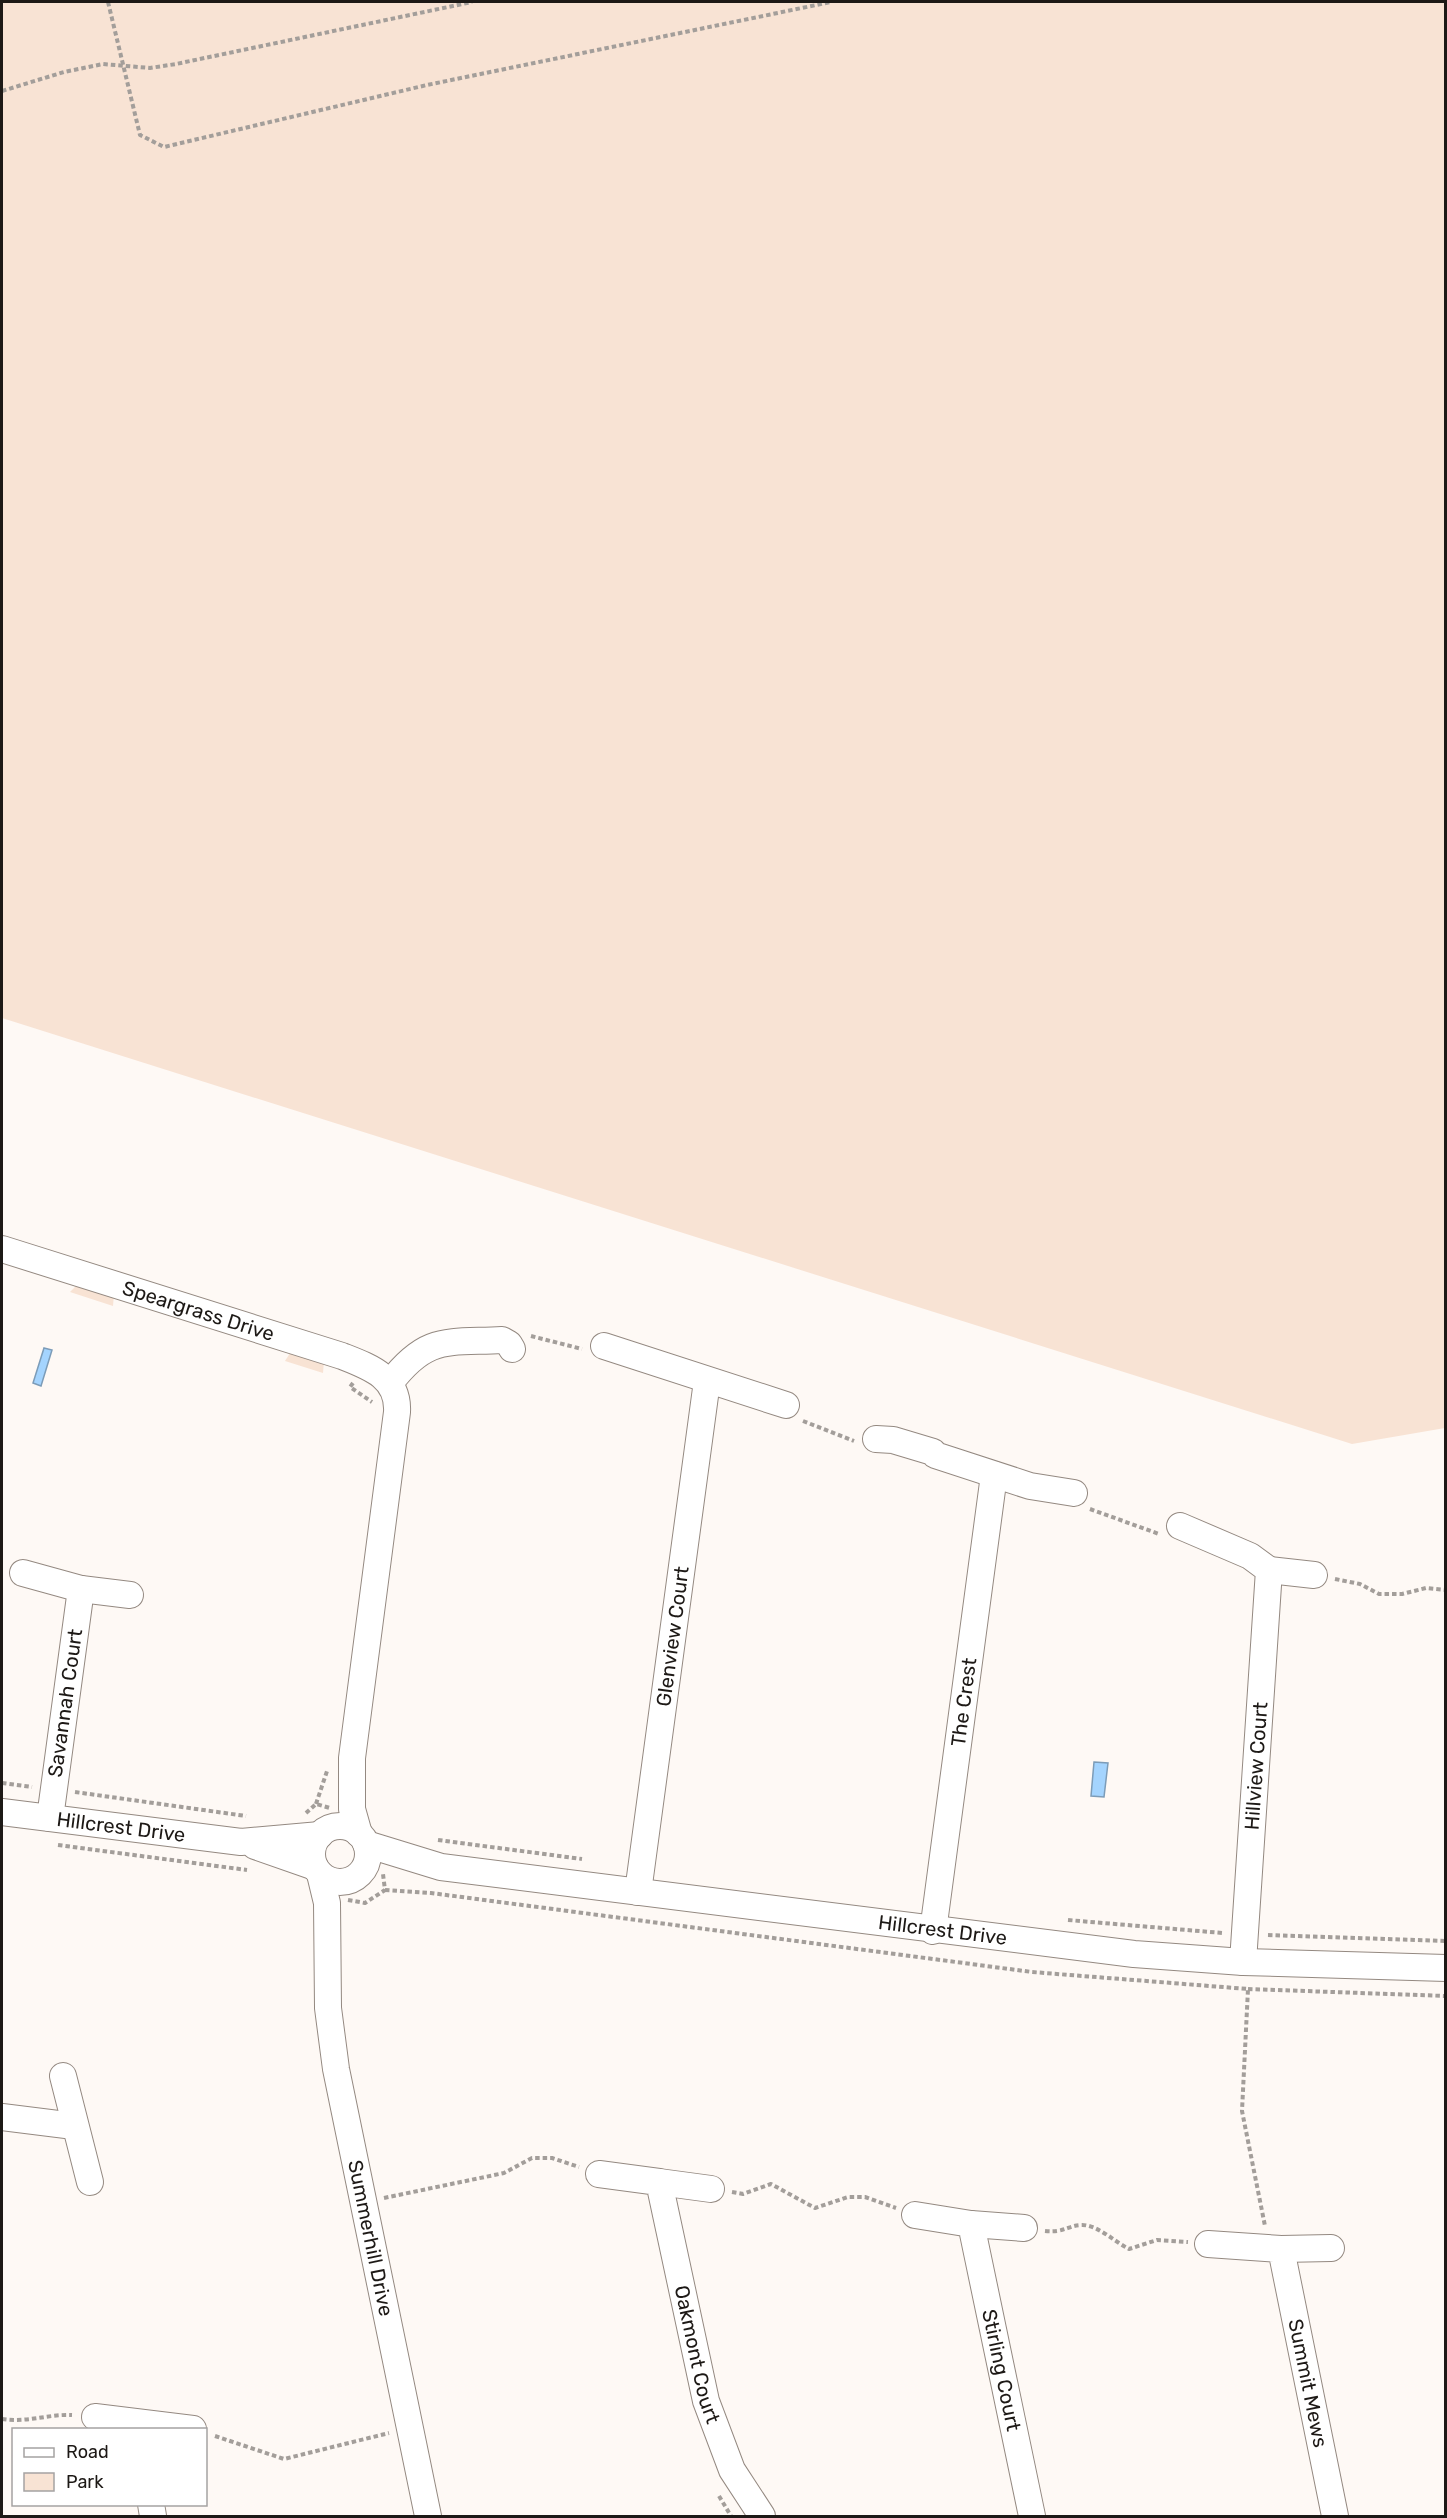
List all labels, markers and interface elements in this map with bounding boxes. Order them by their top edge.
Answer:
street label: Speargrass Drive [120,1276,277,1346]
street label: Glenview Court [651,1565,694,1708]
street label: Savannah Court [43,1627,87,1779]
street label: The Crest [946,1656,981,1748]
street label: Hillview Court [1240,1701,1272,1831]
street label: Hillcrest Drive [55,1807,187,1847]
street label: Hillcrest Drive [877,1910,1008,1950]
street label: Summerhill Drive [343,2158,399,2318]
street label: Oakmont Court [669,2283,725,2427]
street label: Stirling Court [977,2307,1026,2433]
street label: Summit Mews [1283,2317,1333,2449]
legend [12,2428,207,2506]
text: Road [66,2441,109,2463]
text: Park [66,2471,104,2493]

